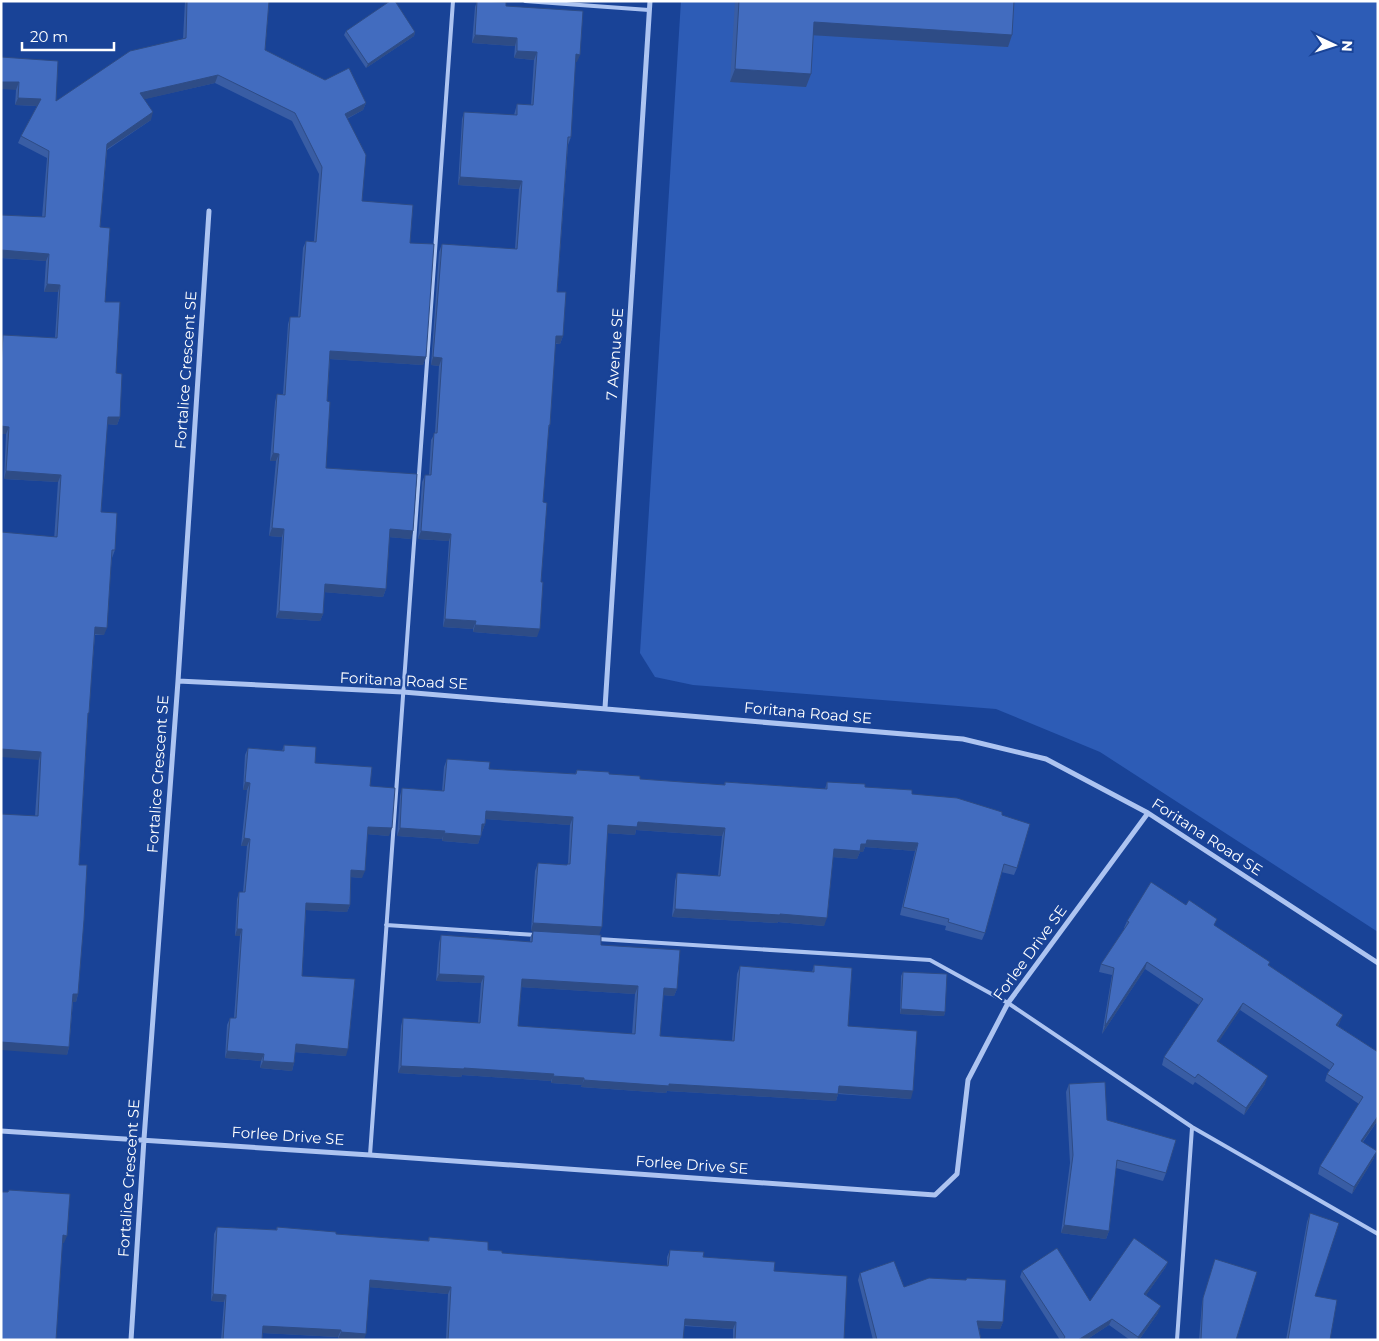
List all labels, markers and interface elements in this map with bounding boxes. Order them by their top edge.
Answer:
scale bar [22,20,115,52]
north arrow [1309,20,1359,70]
text: 20 m [30,27,68,46]
text: N [1338,40,1356,52]
street label: Fortalice Crescent SE [170,290,201,450]
street label: 7 Avenue SE [602,307,627,401]
street label: Foritana Road SE [339,668,469,693]
street label: Fortalice Crescent SE [142,694,173,854]
street label: Foritana Road SE [743,697,873,728]
street label: Foritana Road SE [1148,794,1266,880]
street label: Forlee Drive SE [989,901,1071,1004]
street label: Fortalice Crescent SE [113,1098,144,1258]
street label: Forlee Drive SE [231,1122,345,1149]
street label: Forlee Drive SE [635,1151,749,1178]

